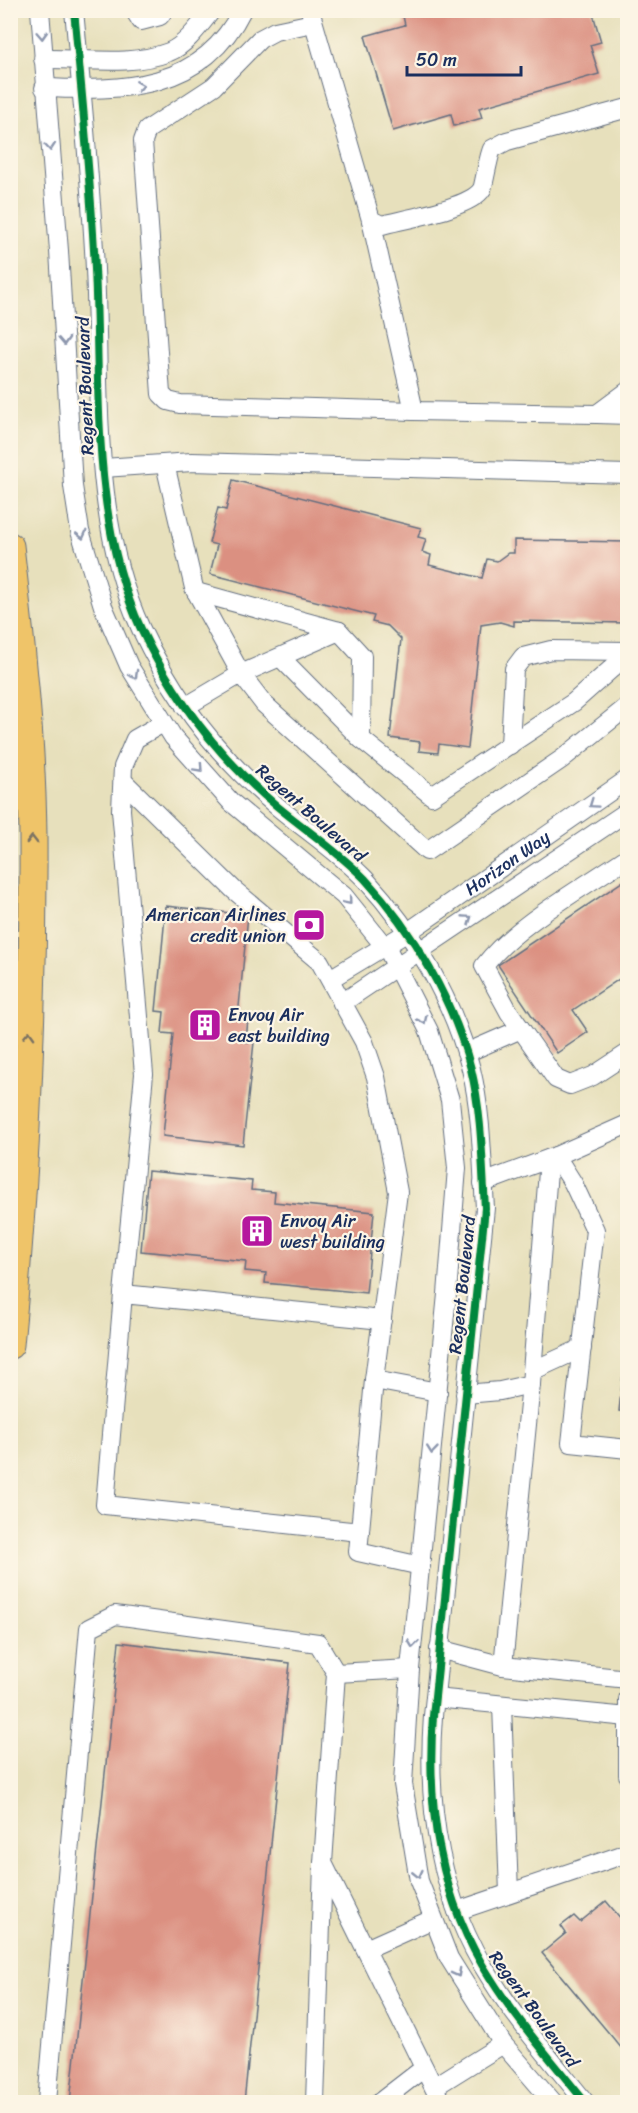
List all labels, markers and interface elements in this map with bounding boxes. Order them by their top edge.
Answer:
one-way arrow [35,30,48,39]
scale bar [407,39,521,77]
text: 50 m [416,44,457,76]
one-way arrow [135,80,144,92]
one-way arrow [43,142,56,151]
street label: Regent Boulevard [67,315,103,456]
one-way arrow [58,337,71,346]
one-way arrow [74,530,87,540]
one-way arrow [126,669,138,679]
street label: Regent Boulevard [248,755,375,872]
one-way arrow [192,761,203,772]
one-way arrow [588,797,599,808]
street label: Horizon Way [458,821,557,904]
one-way arrow [26,836,38,845]
one-way arrow [341,894,352,905]
place label: American Airlines credit union [144,899,287,952]
bank icon: American Airlines credit union [291,907,327,943]
one-way arrow [462,915,473,926]
place label: Envoy Air east building [228,999,330,1052]
building icon: Envoy Air east building [187,1007,223,1043]
one-way arrow [416,1013,428,1024]
one-way arrow [23,1031,35,1040]
place label: Envoy Air west building [280,1205,385,1258]
building icon: Envoy Air west building [239,1213,275,1249]
street label: Regent Boulevard [439,1213,485,1356]
one-way arrow [426,1446,439,1455]
one-way arrow [407,1640,420,1649]
one-way arrow [411,1869,424,1879]
street label: Regent Boulevard [480,1943,589,2076]
one-way arrow [450,1966,461,1977]

